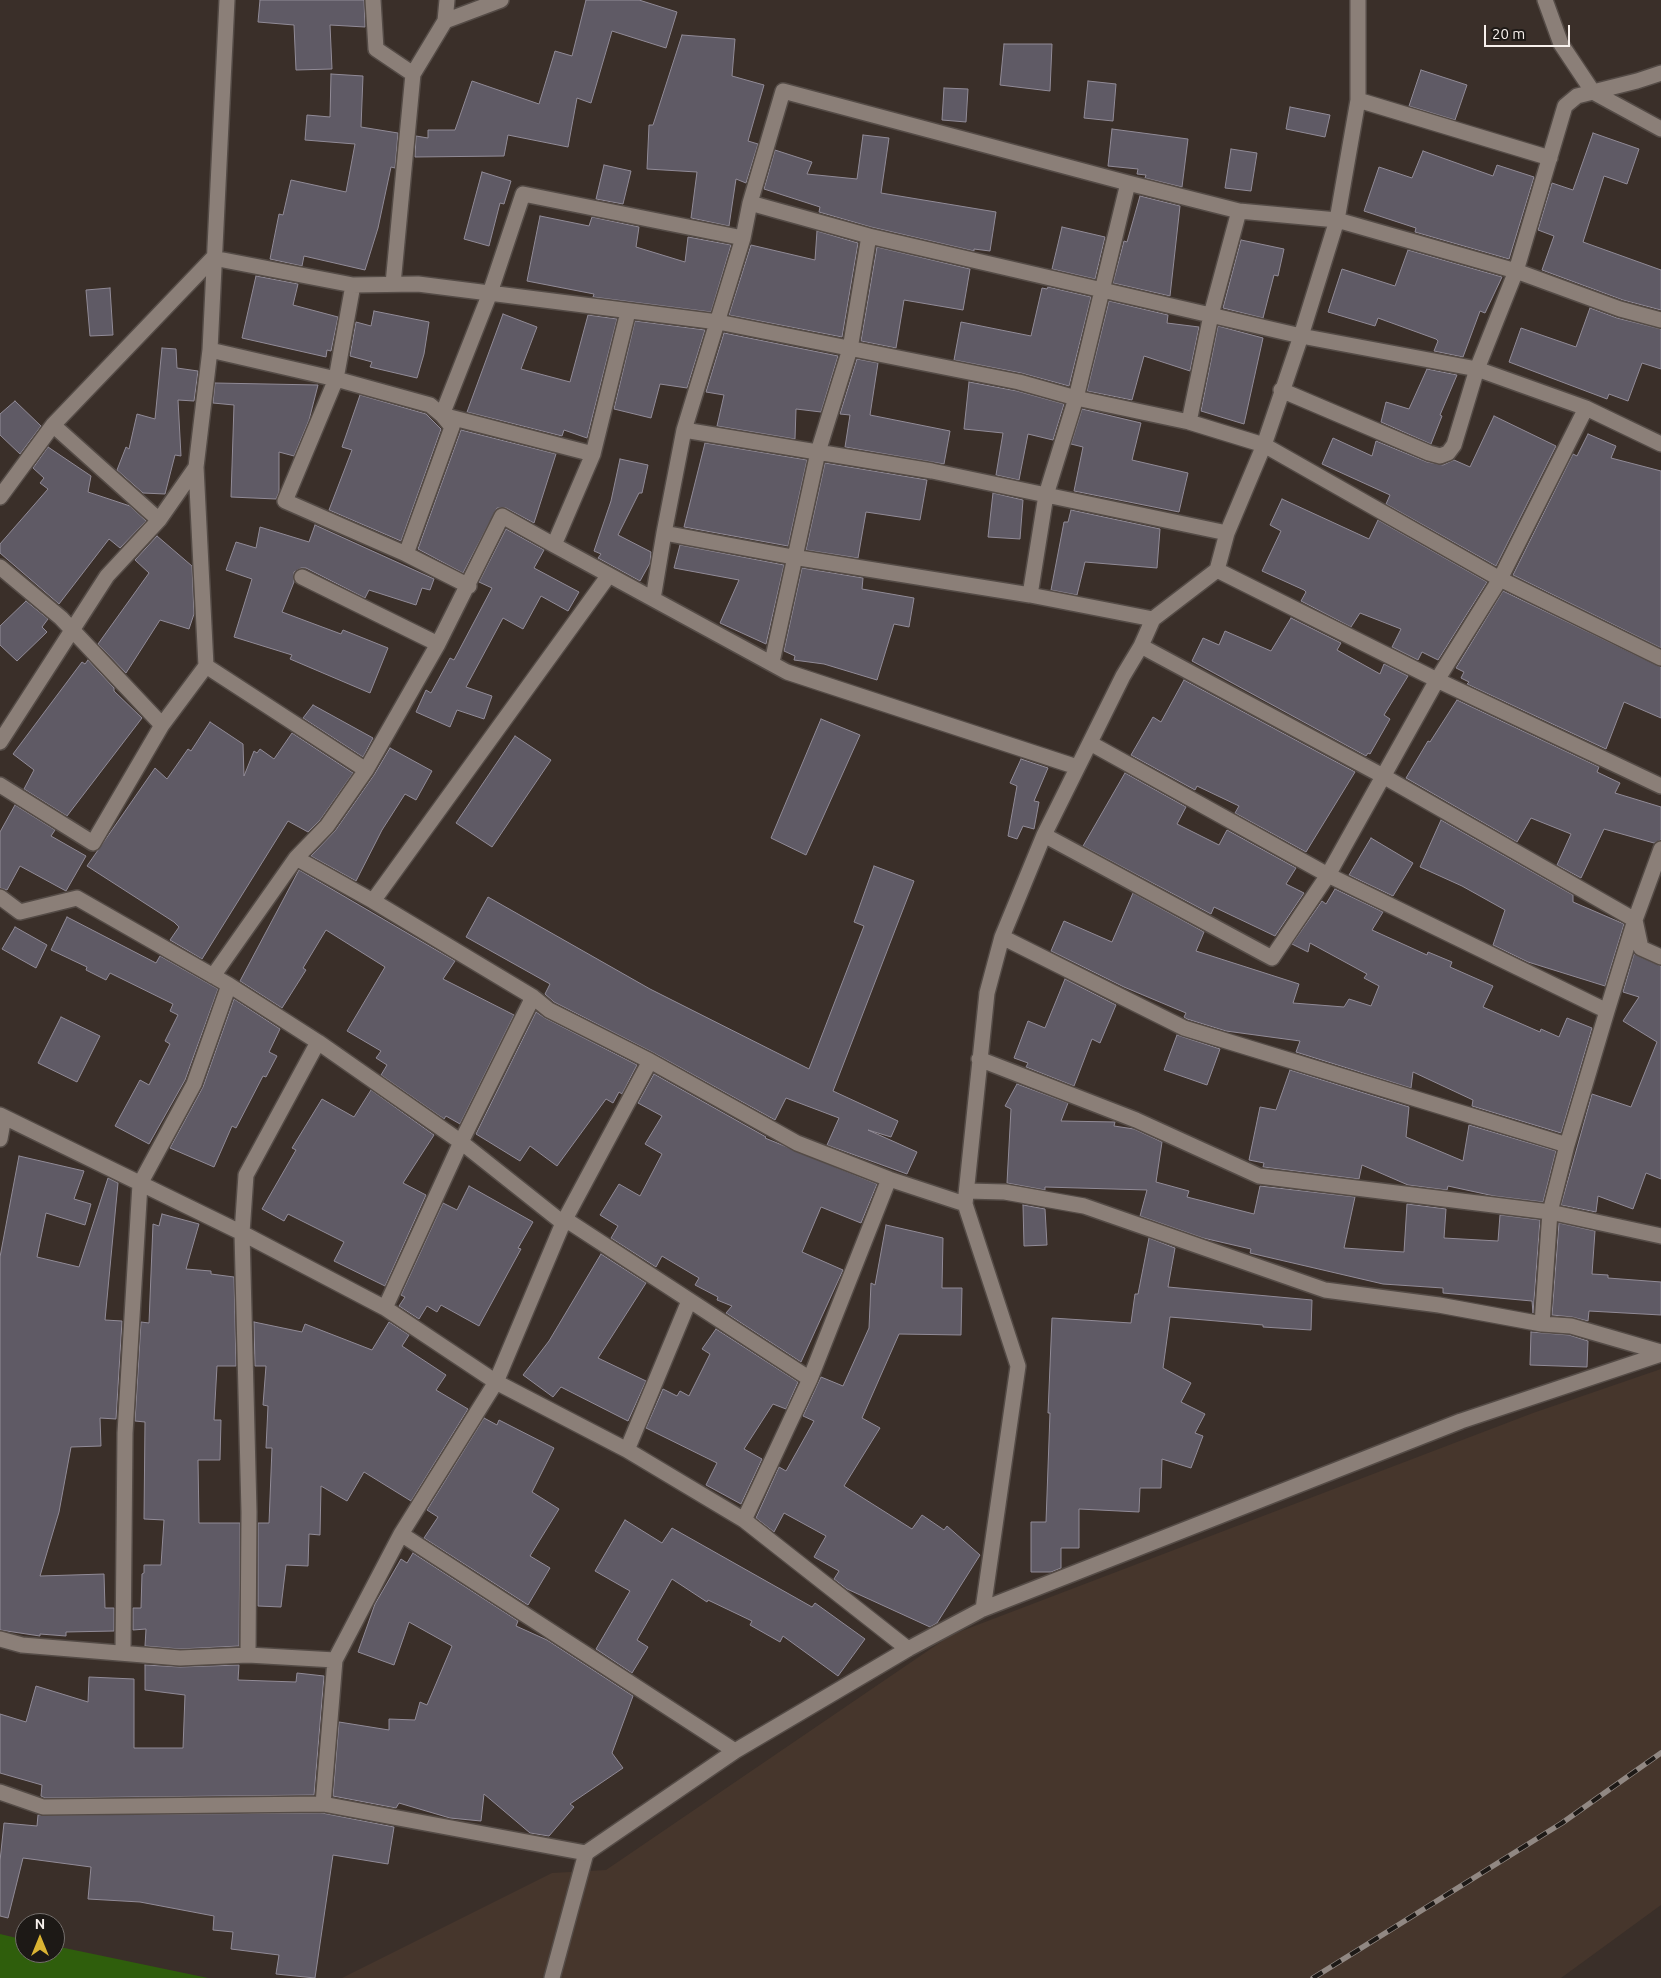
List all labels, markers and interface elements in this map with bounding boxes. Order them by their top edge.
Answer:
scale bar [1486,15,1572,47]
text: 20 m [1492,25,1525,42]
north arrow [15,1913,65,1963]
text: N [35,1916,45,1932]

